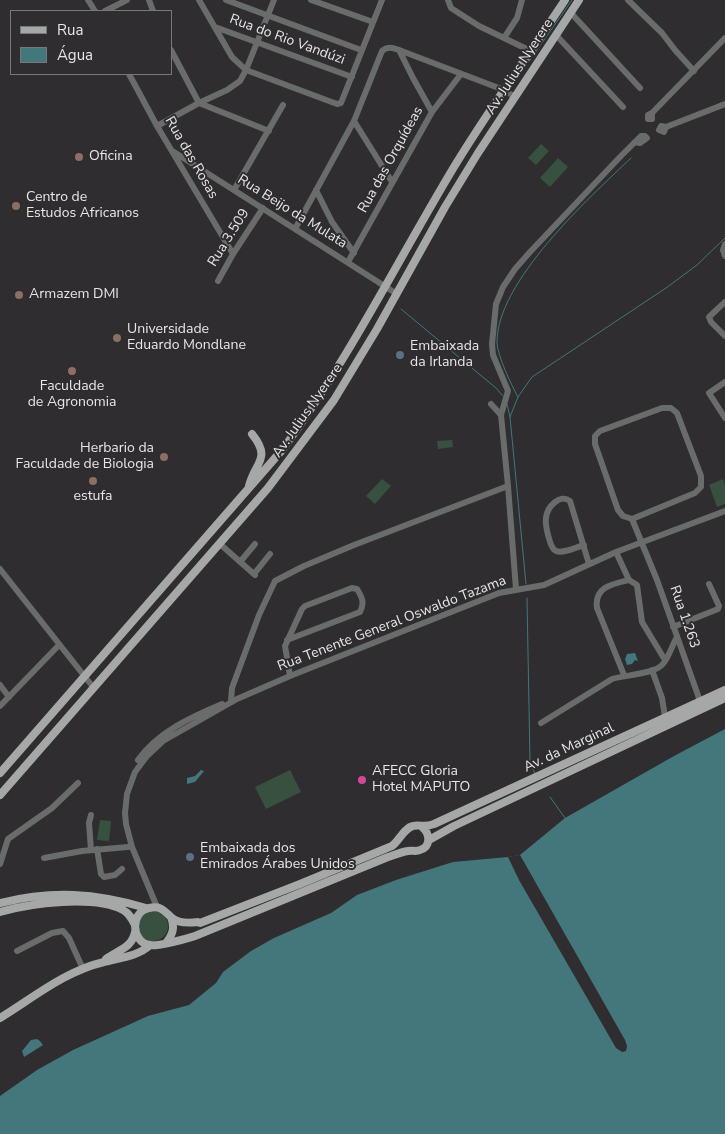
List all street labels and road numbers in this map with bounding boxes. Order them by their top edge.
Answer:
street label: Rua do Rio Vandúzi [227,11,347,69]
street label: Av. Julius Nyerere [483,16,557,118]
street label: Rua das Orquídeas [355,104,427,216]
street label: Rua das Rosas [161,114,221,202]
street label: Rua Beijo da Mulata [234,171,350,253]
street label: Rua 3.509 [205,206,253,270]
street label: Av. Julius Nyerere [269,361,347,461]
street label: Rua Tenente General Oswaldo Tazama [275,573,509,675]
street label: Rua 1.263 [665,584,703,650]
street label: Av. da Marginal [521,720,617,776]

